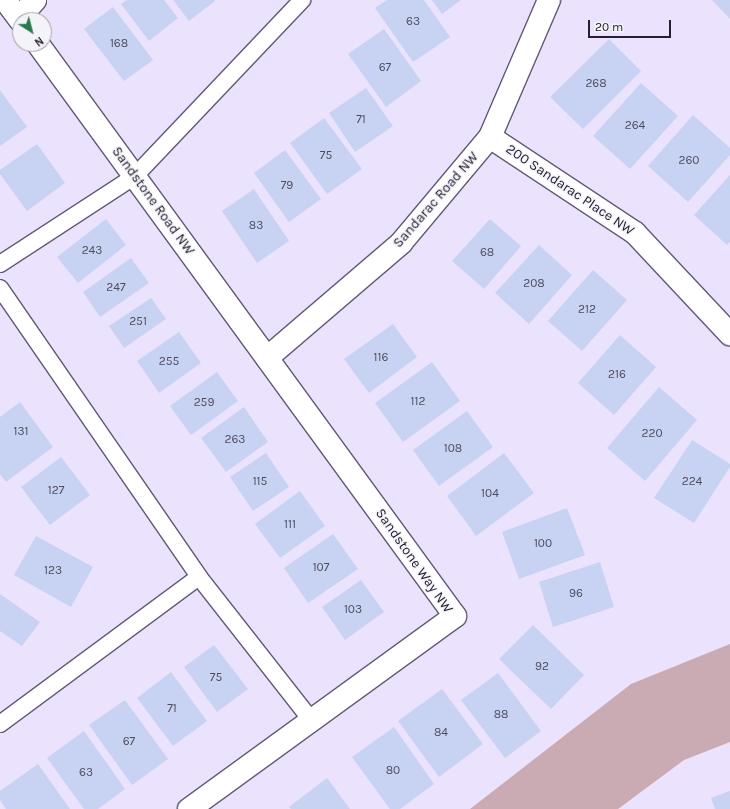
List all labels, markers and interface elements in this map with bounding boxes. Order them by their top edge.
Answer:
north arrow [12,12,52,52]
scale bar [590,12,673,38]
house number: 63 [406,15,420,29]
text: 20 m [595,20,623,34]
text: N [32,34,46,49]
house number: 168 [110,37,128,51]
house number: 67 [379,61,391,75]
house number: 268 [585,77,607,91]
house number: 71 [356,113,366,127]
house number: 264 [625,119,645,133]
street label: 200 Sandarac Place NW [503,141,637,239]
street label: Sandstone Road NW [108,144,198,258]
house number: 75 [320,149,332,163]
street label: Sandarac Road NW [390,149,482,251]
house number: 260 [679,154,699,168]
house number: 79 [281,179,293,193]
house number: 83 [249,219,263,233]
house number: 243 [82,244,102,258]
house number: 68 [480,246,494,260]
house number: 208 [523,277,545,291]
house number: 247 [106,281,126,295]
house number: 212 [578,303,596,317]
house number: 251 [129,315,147,329]
house number: 116 [374,351,388,365]
house number: 255 [159,355,179,369]
house number: 216 [608,368,626,382]
house number: 112 [411,395,425,409]
house number: 259 [194,396,214,410]
house number: 131 [13,425,29,439]
house number: 220 [641,427,663,441]
house number: 263 [225,433,245,447]
house number: 108 [444,442,462,456]
house number: 115 [253,475,267,489]
house number: 224 [682,475,702,489]
house number: 127 [48,484,64,498]
house number: 104 [481,487,499,501]
street label: Sandstone Way NW [372,505,456,617]
house number: 111 [284,518,296,532]
house number: 100 [534,537,552,551]
house number: 107 [313,561,329,575]
house number: 123 [44,564,62,578]
house number: 96 [569,587,583,601]
house number: 103 [344,603,362,617]
house number: 92 [535,660,549,674]
house number: 75 [210,671,222,685]
house number: 71 [167,702,177,716]
house number: 88 [494,708,508,722]
house number: 84 [434,726,448,740]
house number: 67 [123,735,135,749]
house number: 80 [386,764,400,778]
house number: 63 [79,766,93,780]

